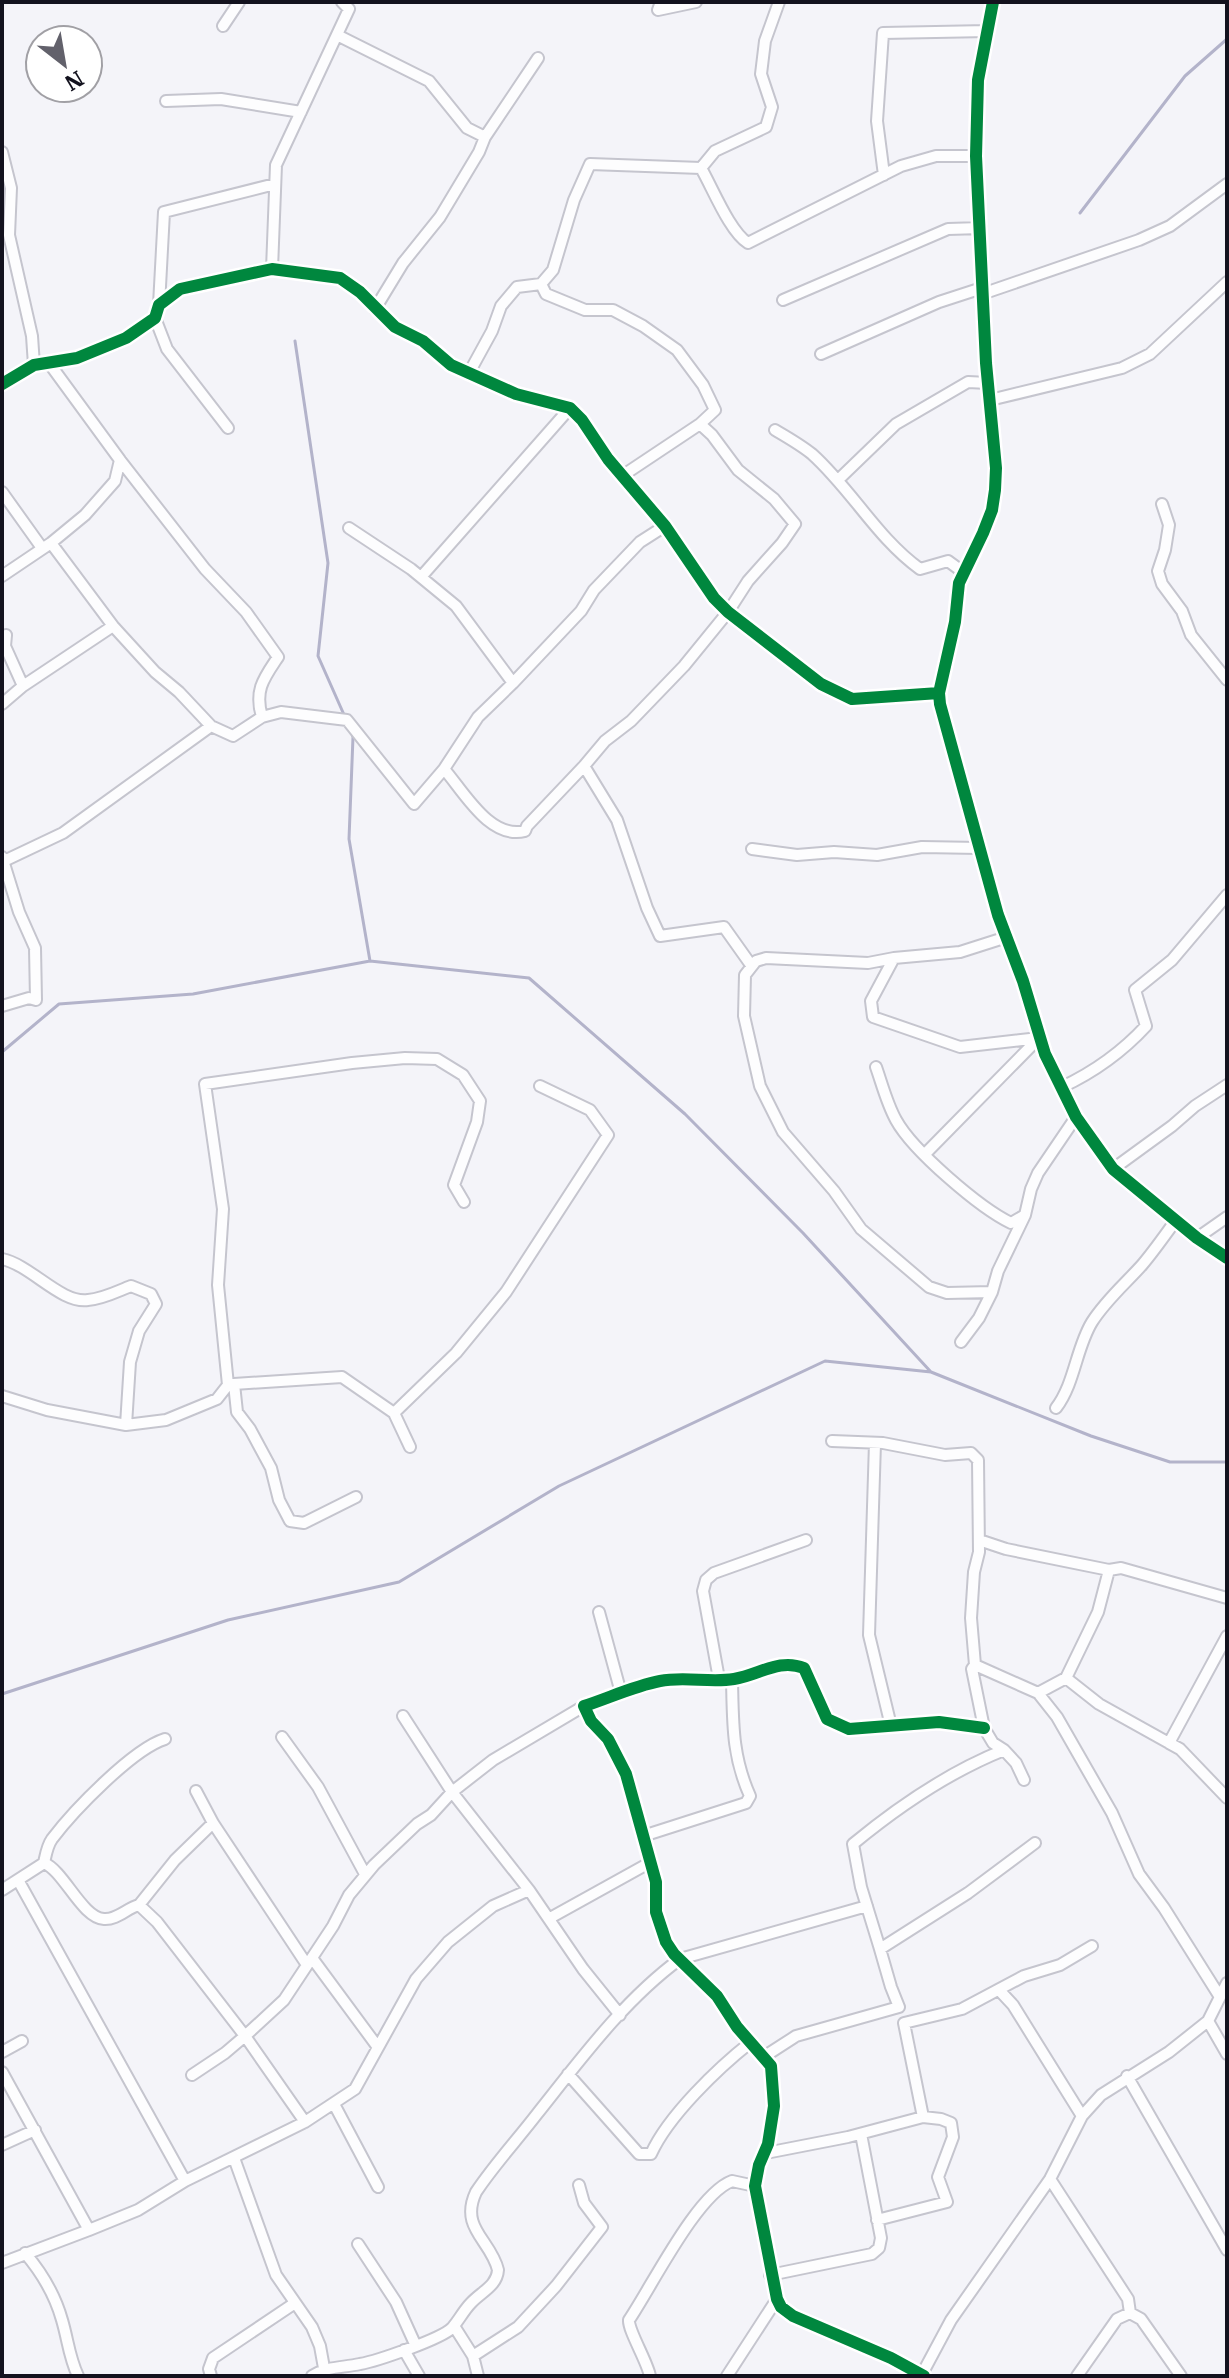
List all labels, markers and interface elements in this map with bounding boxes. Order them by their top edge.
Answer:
north arrow [24,24,104,104]
text: N [60,65,89,98]

